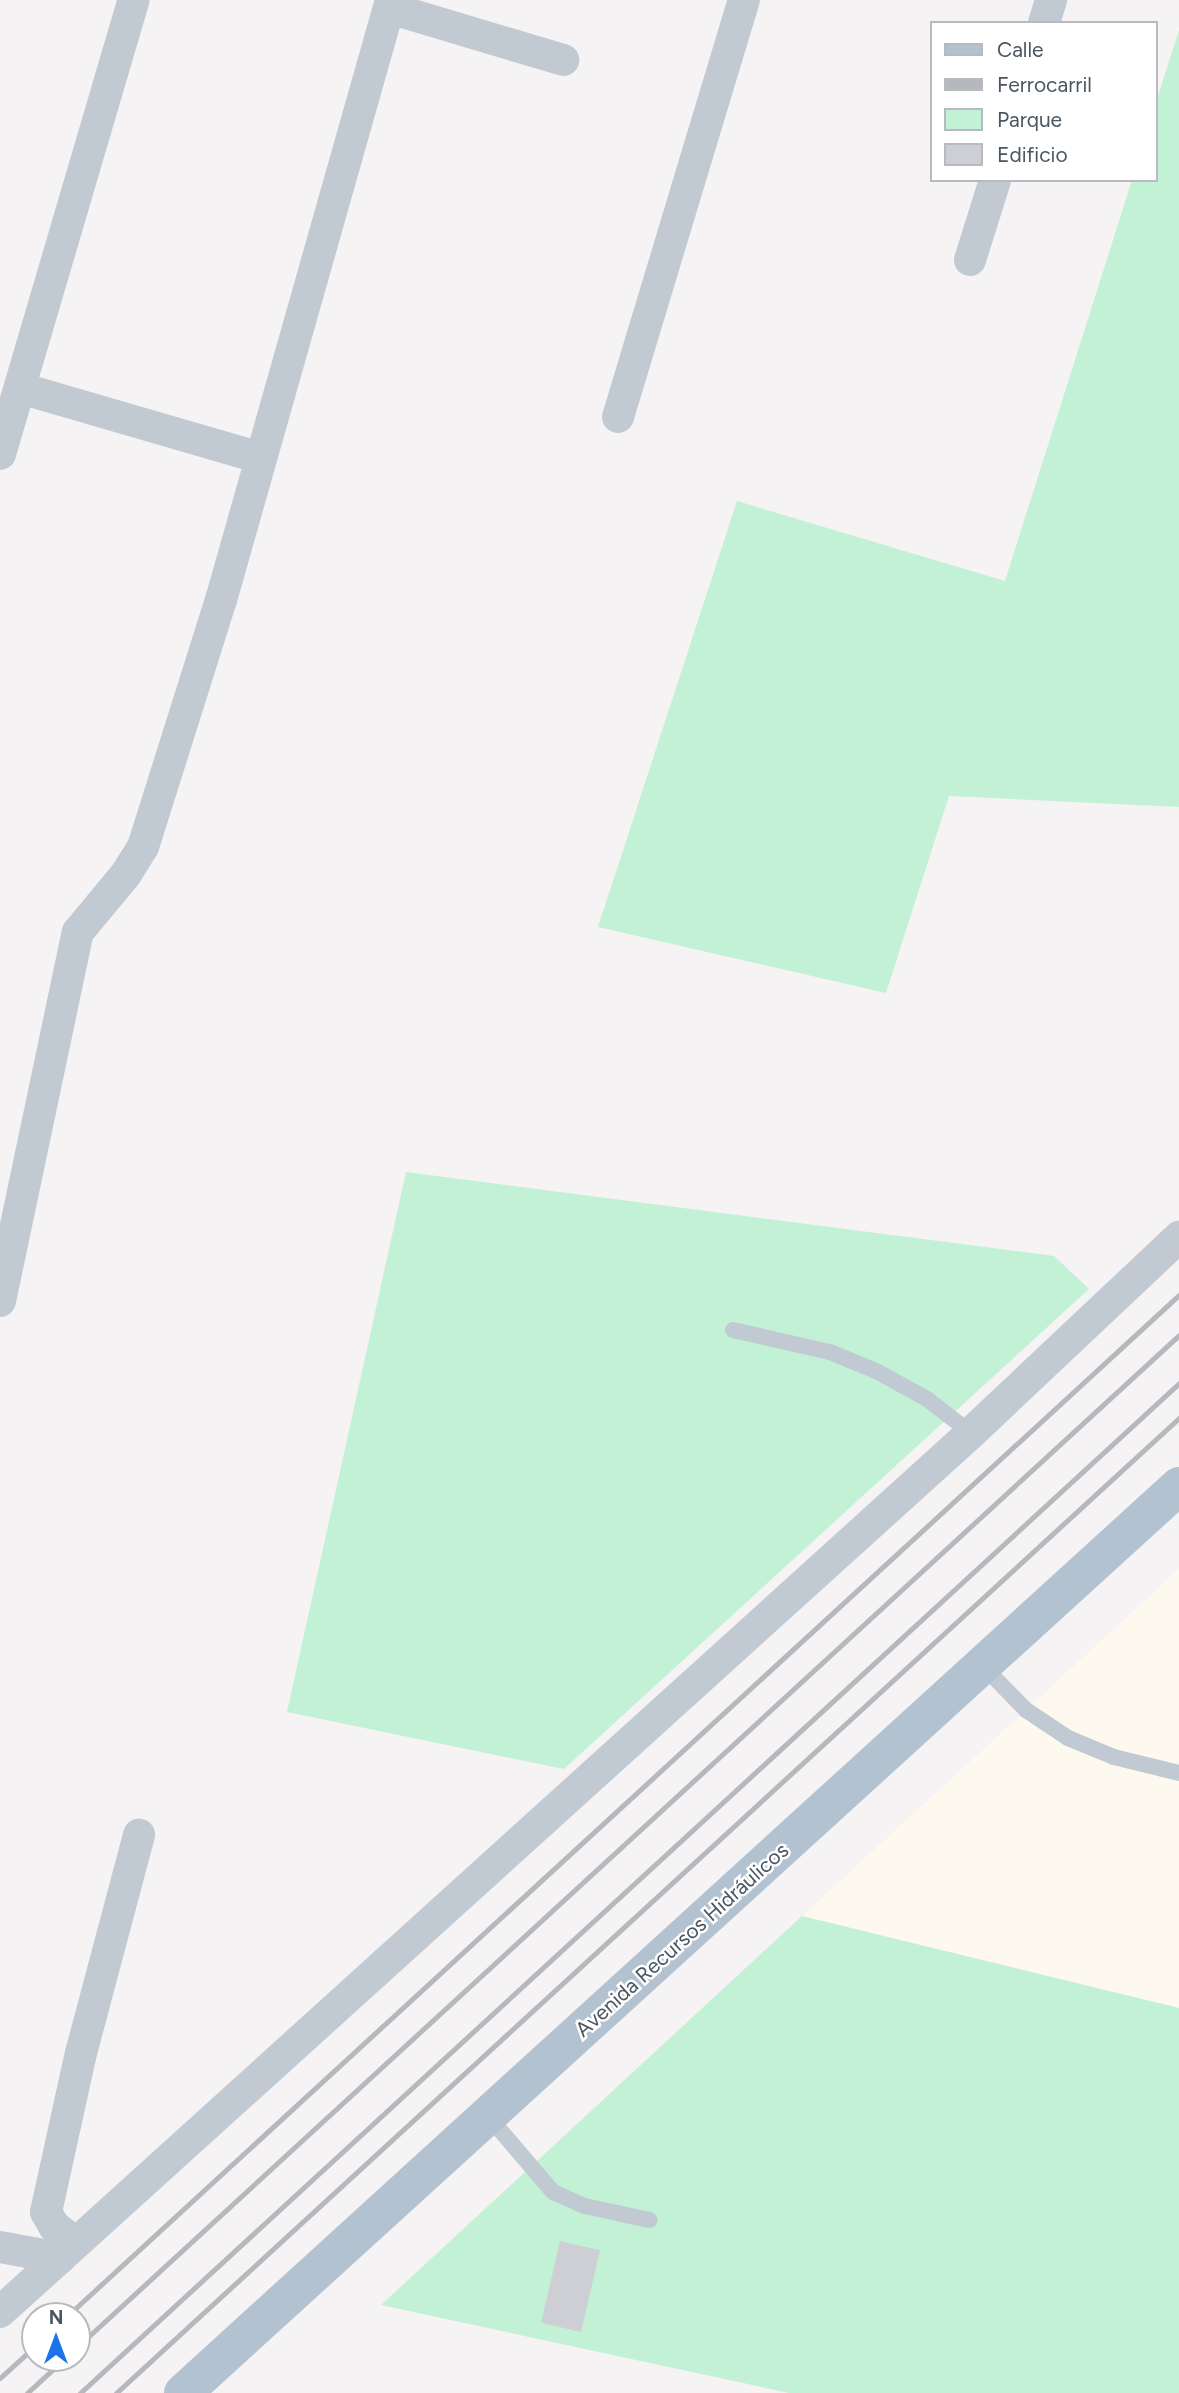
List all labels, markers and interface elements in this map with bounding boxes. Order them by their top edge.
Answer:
legend [930,21,1158,182]
text: Calle [997,37,1044,62]
text: Ferrocarril [997,72,1092,97]
text: Parque [997,107,1062,132]
text: Edificio [997,142,1068,167]
street label: Avenida Recursos Hidráulicos [570,1838,794,2042]
north arrow [21,2302,91,2372]
text: N [49,2306,63,2329]

